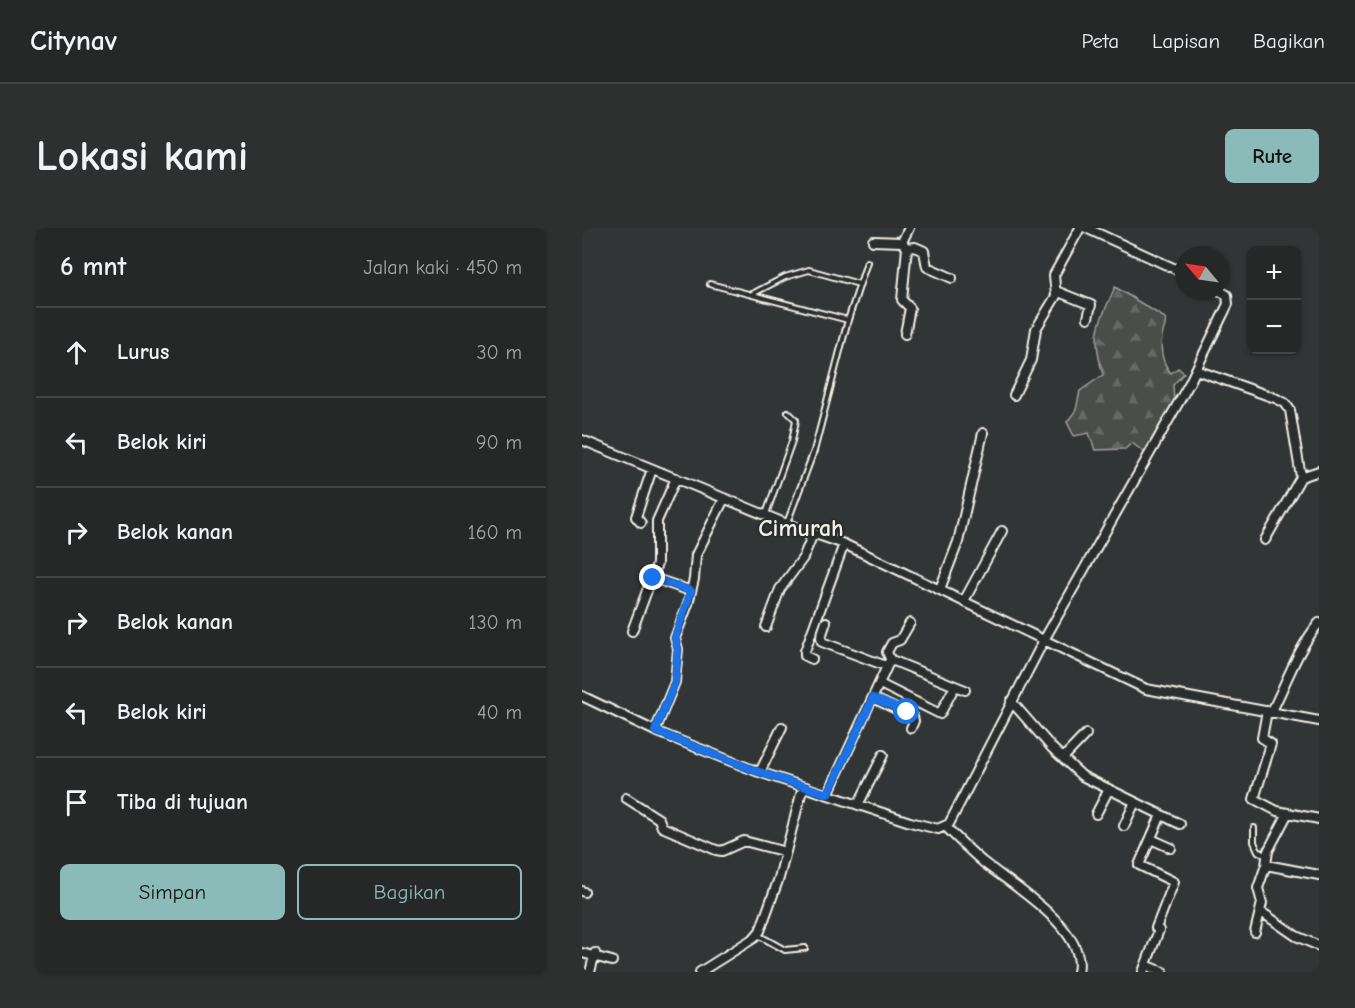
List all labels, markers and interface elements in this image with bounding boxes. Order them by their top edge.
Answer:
text: Citynav [30,25,117,57]
text: Peta [1081,29,1119,53]
text: Lapisan [1152,29,1220,53]
text: Bagikan [1253,29,1325,53]
button: Rute [1225,129,1319,183]
text: Lokasi kami [36,132,248,181]
north arrow [1175,246,1229,300]
map controls [1247,246,1301,354]
button: + [1247,246,1301,300]
text: 6 mnt [60,252,126,282]
text: Jalan kaki · 450 m [364,256,522,279]
button: − [1247,300,1301,354]
icon: ahead [60,336,93,369]
text: Lurus [117,339,169,365]
text: 30 m [476,341,522,364]
icon: left [60,426,93,459]
text: Belok kiri [117,429,207,455]
text: 90 m [476,431,522,454]
district label: Cimurah [758,514,844,542]
icon: right [60,516,93,549]
text: Belok kanan [117,519,233,545]
text: 160 m [468,521,522,544]
route end [639,564,665,590]
icon: right [60,606,93,639]
text: Belok kanan [117,609,233,635]
text: 130 m [469,611,522,634]
icon: left [60,696,93,729]
route start [893,698,919,724]
text: Belok kiri [117,699,207,725]
text: 40 m [477,701,522,724]
icon: arrive [60,786,93,819]
text: Tiba di tujuan [117,789,248,815]
button: Simpan [60,864,285,920]
button: Bagikan [297,864,522,920]

